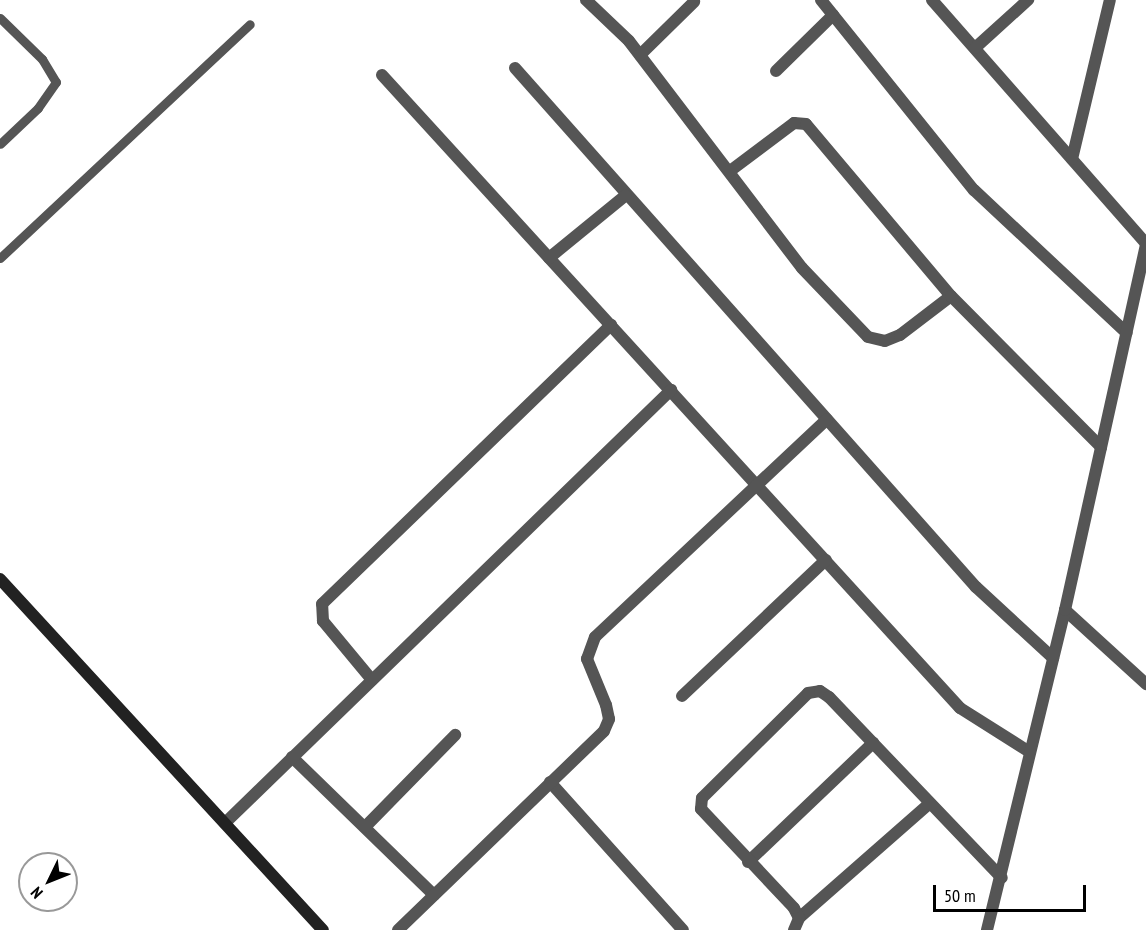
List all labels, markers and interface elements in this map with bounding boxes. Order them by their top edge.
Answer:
north arrow [18,852,78,912]
scale bar [936,873,1089,911]
text: N [26,883,47,903]
text: 50 m [944,884,976,907]

